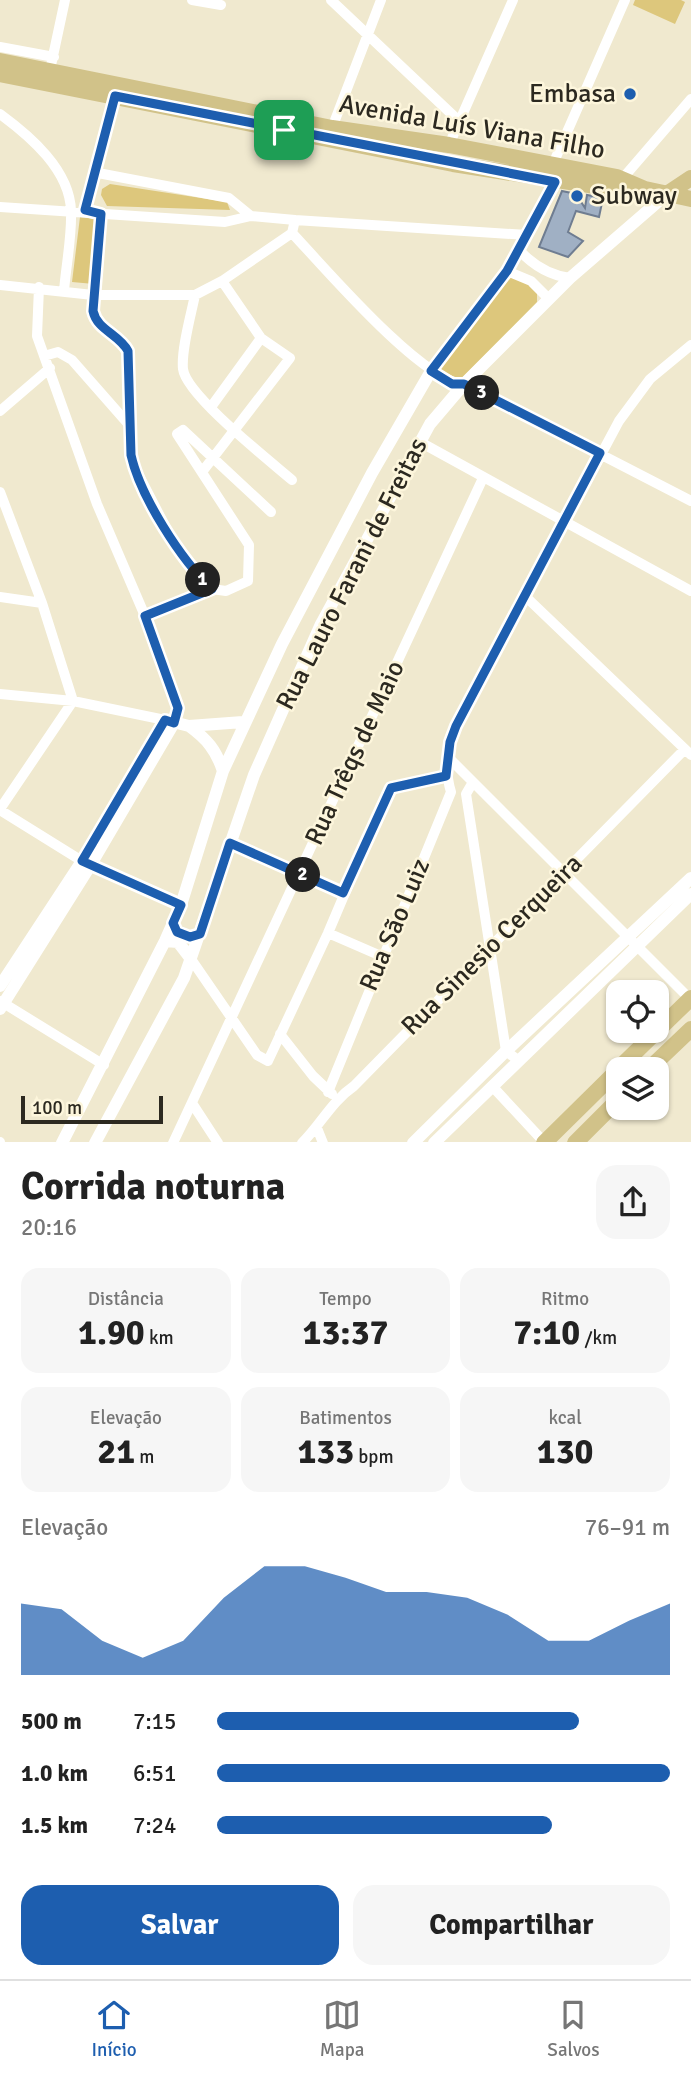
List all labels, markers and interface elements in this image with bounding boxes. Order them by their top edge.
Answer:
place label: Embasa [529,78,616,110]
marker: Embasa [622,86,638,102]
street label: Avenida Luís Viana Filho [337,88,607,166]
pin [254,100,314,160]
icon: arrive [265,111,303,149]
place label: Subway [591,180,677,212]
marker: Subway [569,188,585,204]
pin: 3 [464,376,500,410]
text: 3 [476,380,487,404]
street label: Rua Lauro Farani de Freitas [269,433,435,715]
pin: 1 [186,562,220,598]
text: 1 [197,567,208,591]
street label: Rua Trêqs de Maio [298,656,412,850]
street label: Rua Sinesio Cerqueira [395,848,589,1042]
street label: Rua São Luiz [353,854,437,996]
pin: 2 [286,858,320,892]
text: 2 [297,862,308,886]
map controls [606,980,669,1120]
button: locate [606,980,669,1043]
button: layers [606,1057,669,1120]
scale bar [21,1094,163,1125]
text: 100 m [32,1096,82,1120]
text: Corrida noturna [21,1163,285,1210]
button: share [596,1165,670,1239]
text: 20:16 [21,1213,77,1242]
text: Distância [88,1287,164,1311]
text: Tempo [319,1287,372,1311]
text: Ritmo [541,1287,589,1311]
text: 1.90 [78,1311,145,1354]
text: 13:37 [303,1311,388,1354]
text: 7:10 [513,1311,580,1354]
text: km [145,1326,174,1350]
text: /km [580,1326,617,1350]
text: Elevação [90,1406,162,1430]
text: Batimentos [299,1406,392,1430]
text: kcal [549,1406,582,1430]
text: 21 [97,1430,135,1473]
text: 133 [297,1430,354,1473]
text: 130 [537,1430,594,1473]
text: m [135,1445,154,1469]
text: bpm [354,1445,394,1469]
text: Elevação [21,1513,108,1542]
text: 76–91 m [585,1513,670,1542]
text: 500 m [21,1707,82,1736]
text: 7:15 [133,1707,176,1736]
text: 1.0 km [21,1759,88,1788]
text: 6:51 [133,1759,176,1788]
text: 1.5 km [21,1811,88,1840]
text: 7:24 [133,1811,176,1840]
button: Salvar [21,1885,339,1965]
button: Compartilhar [353,1885,670,1965]
tab: Início [91,1996,137,2062]
tab: Mapa [320,1996,364,2062]
tab: Salvos [547,1996,600,2062]

